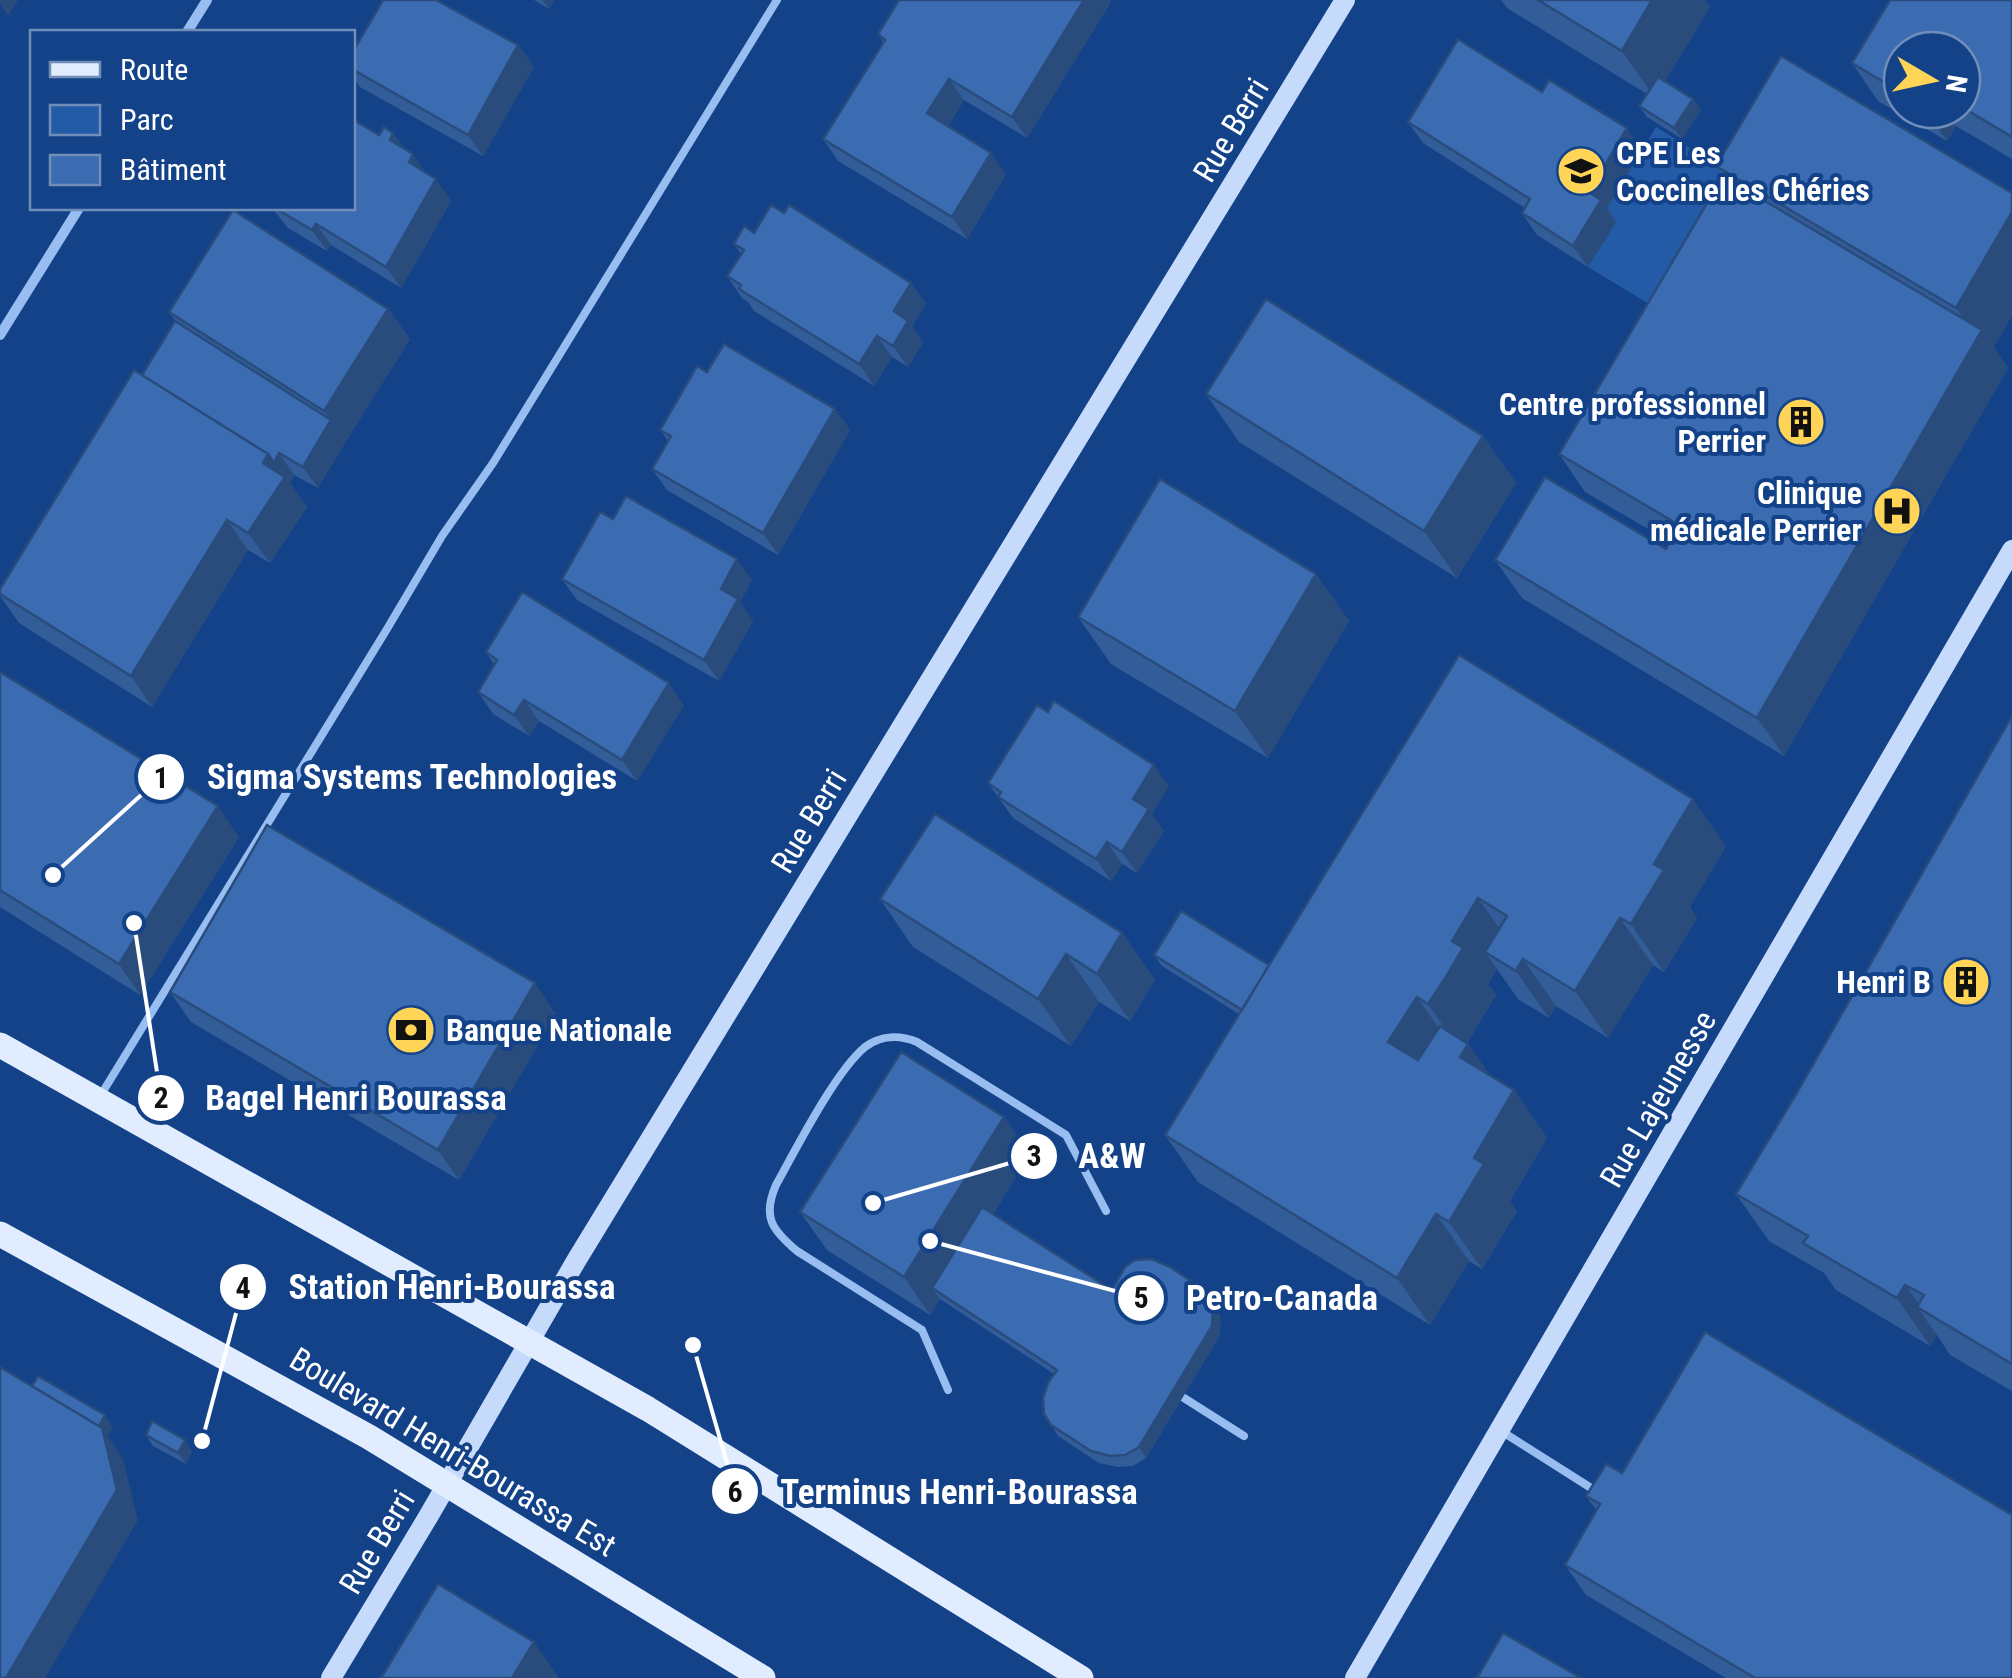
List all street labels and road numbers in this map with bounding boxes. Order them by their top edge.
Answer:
street label: Rue Berri [1185,71,1277,189]
street label: Rue Berri [763,762,855,880]
street label: Rue Lajeunesse [1592,1004,1724,1194]
street label: Boulevard Henri-Bourassa Est [283,1340,623,1564]
street label: Rue Berri [331,1483,423,1601]

